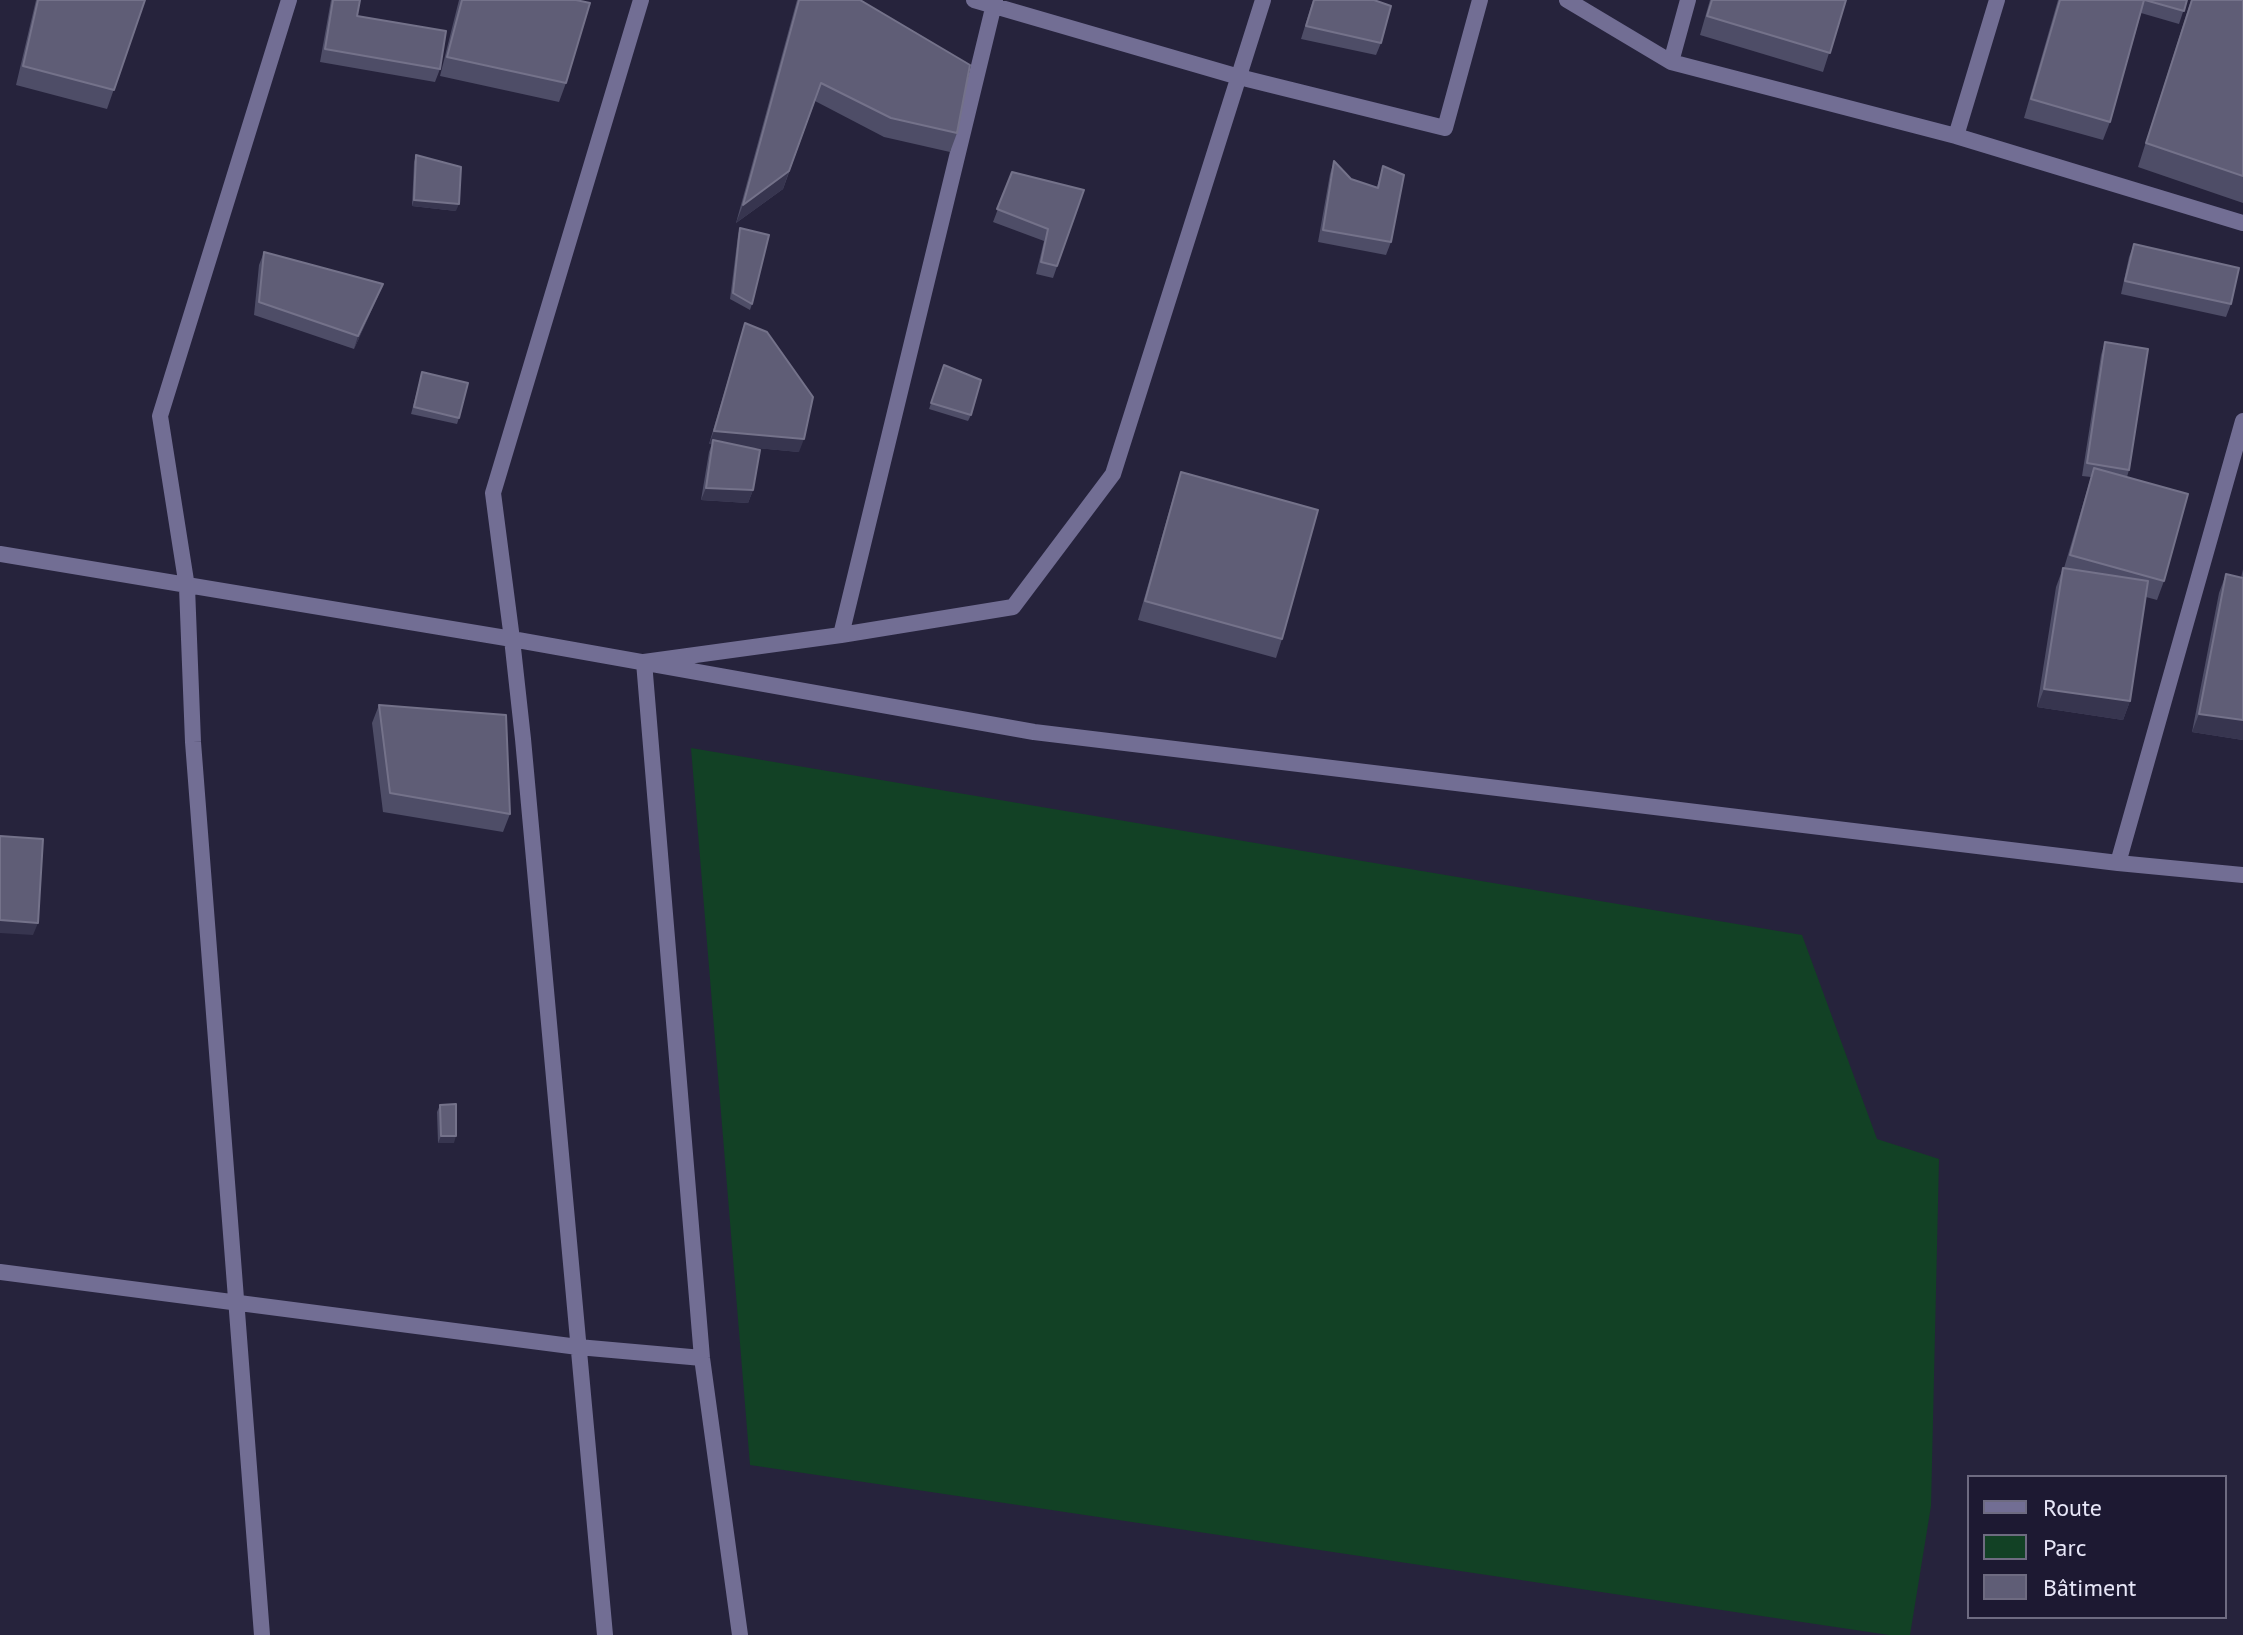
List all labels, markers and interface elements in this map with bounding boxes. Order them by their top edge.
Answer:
legend [1967,1475,2227,1619]
text: Route [2043,1492,2102,1523]
text: Parc [2043,1532,2086,1563]
text: Bâtiment [2043,1572,2136,1603]

